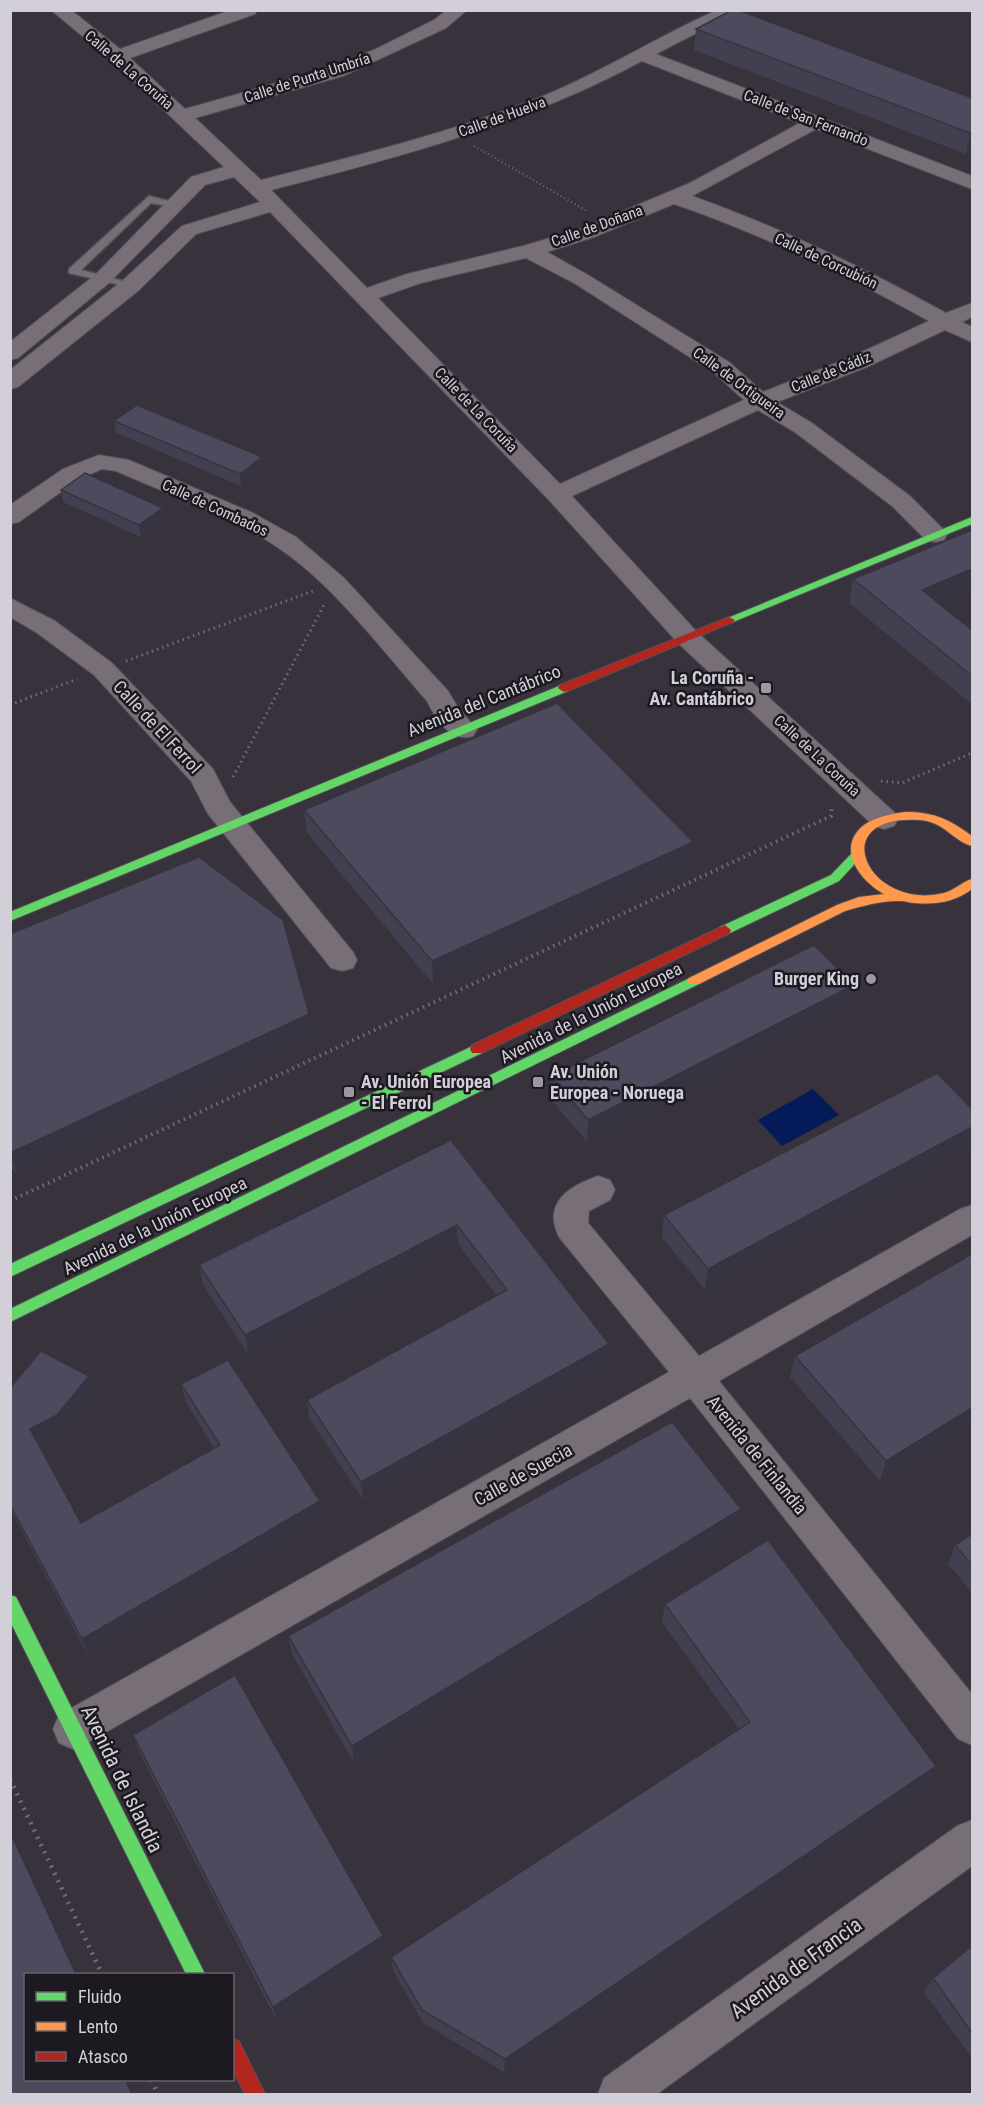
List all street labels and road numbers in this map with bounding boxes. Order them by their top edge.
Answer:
street label: Calle de La Coruña [81,27,177,113]
street label: Calle de Punta Umbría [242,49,372,107]
street label: Calle de San Fernando [741,86,871,150]
street label: Calle de Huelva [456,93,548,141]
street label: Calle de Doñana [549,201,645,251]
street label: Calle de Corcubión [772,229,880,293]
street label: Calle de Ortigueira [689,344,789,422]
street label: Calle de Cádiz [789,348,873,396]
street label: Calle de La Coruña [431,364,521,456]
street label: Calle de Combados [159,476,271,540]
street label: Avenida del Cantábrico [404,660,564,741]
street label: Calle de El Ferrol [109,676,206,777]
street label: Calle de La Coruña [770,712,864,800]
street label: Avenida de la Unión Europea [496,957,685,1068]
street label: Avenida de la Unión Europea [60,1172,250,1279]
street label: Avenida de Finlandia [703,1391,812,1518]
street label: Calle de Suecia [470,1439,575,1510]
street label: Avenida de Islandia [76,1701,168,1857]
street label: Avenida de Francia [726,1912,866,2024]

